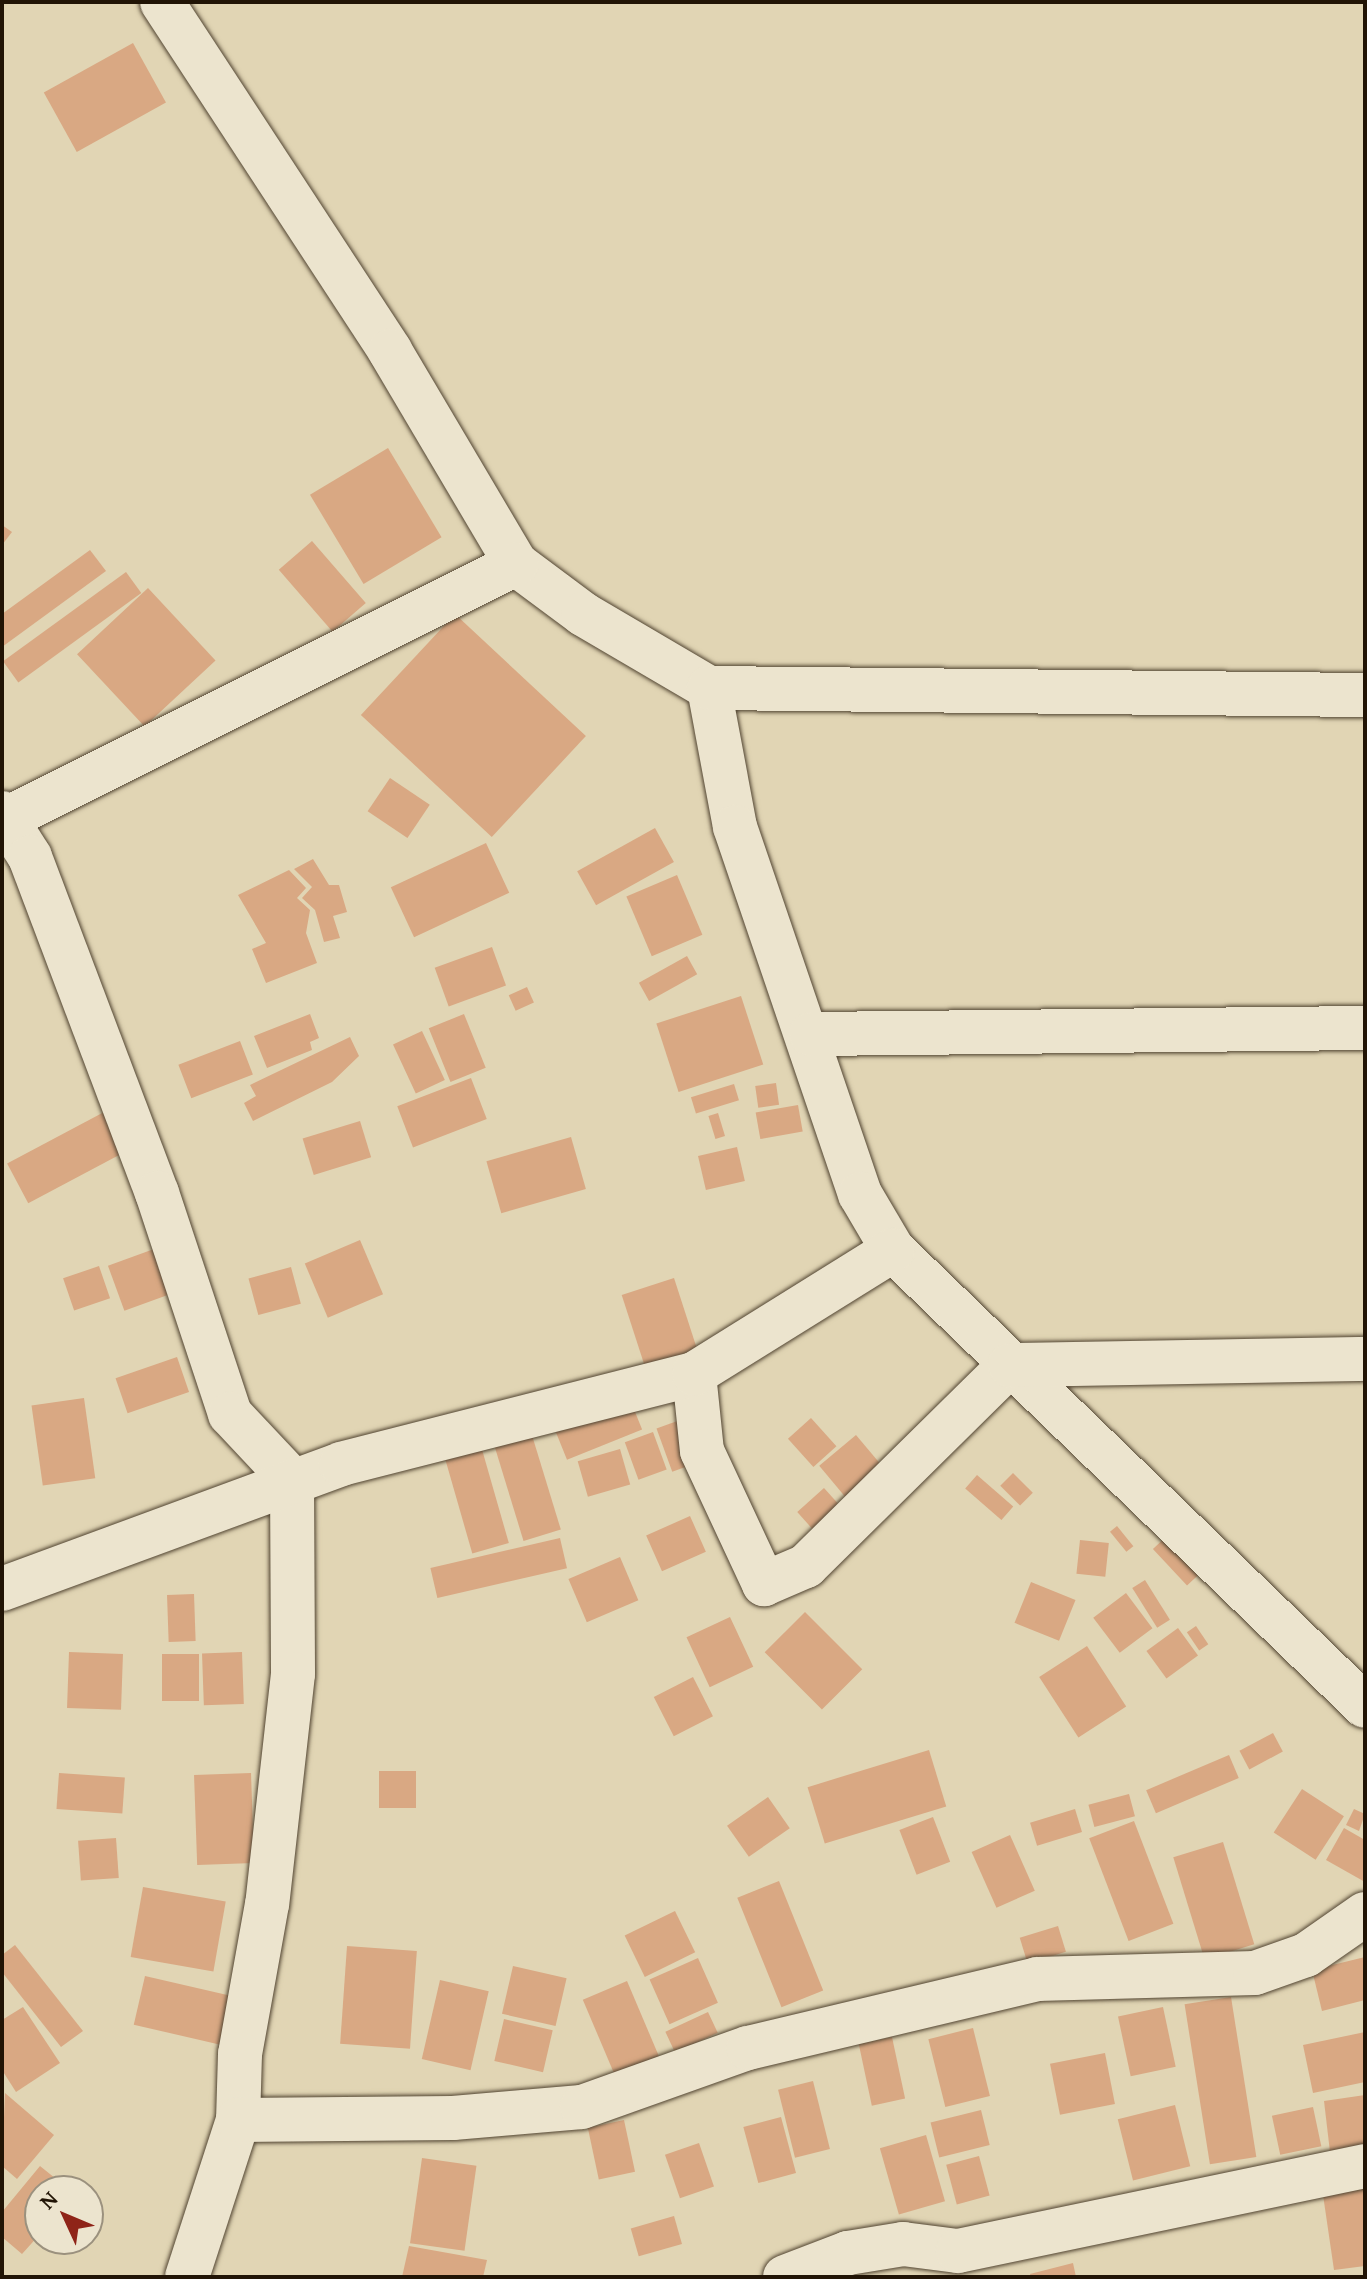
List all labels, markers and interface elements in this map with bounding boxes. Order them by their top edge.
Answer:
north arrow [24,2175,104,2255]
text: N [32,2183,65,2216]

